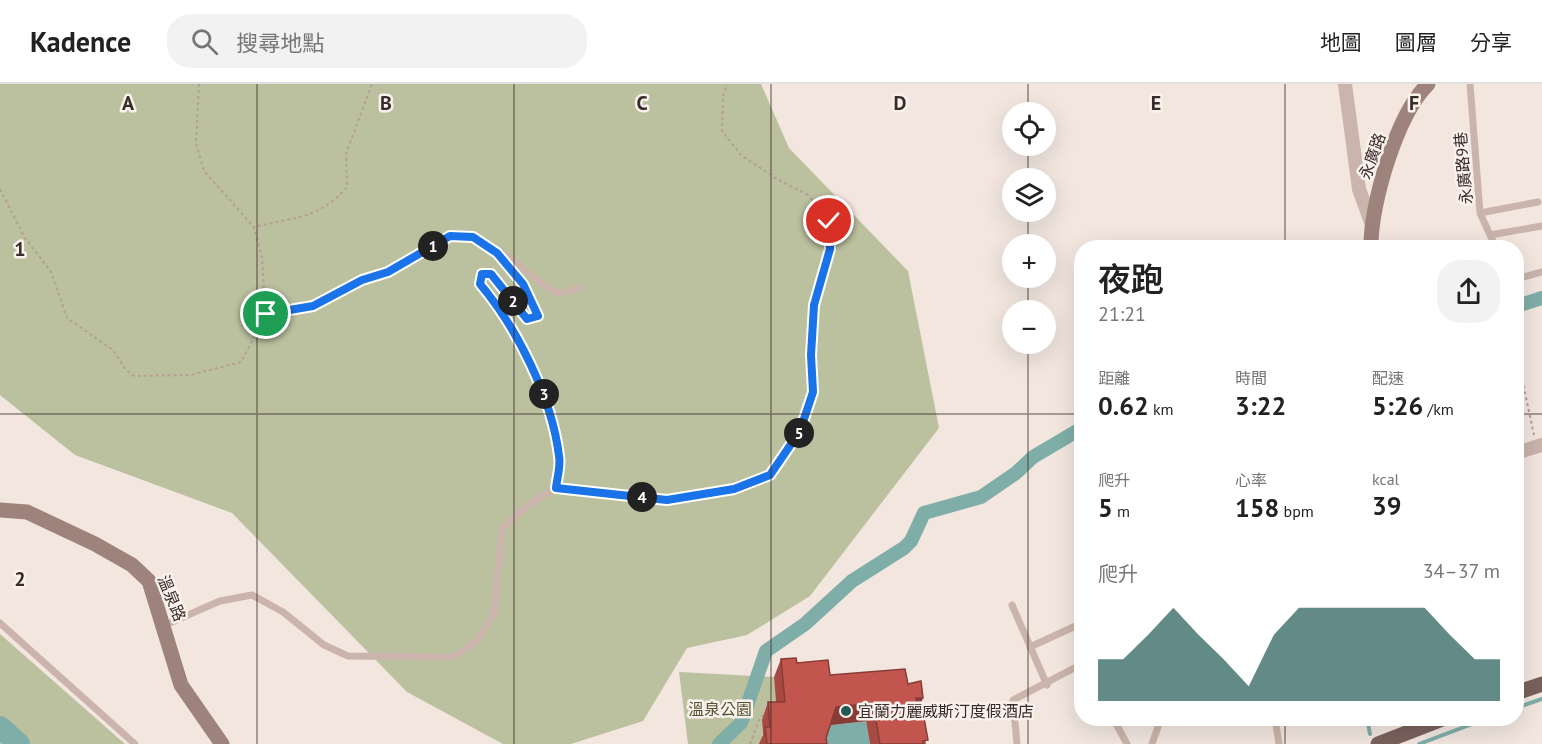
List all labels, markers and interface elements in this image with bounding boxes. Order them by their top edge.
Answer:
search box [167,14,587,68]
text: Kadence [30,23,131,60]
icon: search [188,25,221,58]
text: 搜尋地點 [236,29,324,57]
text: 地圖 [1320,29,1362,56]
text: 圖層 [1395,29,1437,56]
text: 分享 [1470,29,1512,56]
text: A [122,90,135,116]
text: B [380,90,392,116]
text: C [636,90,648,116]
text: D [894,90,907,116]
text: E [1151,90,1161,116]
text: F [1409,90,1419,116]
map controls [1002,102,1056,354]
button: locate [1002,102,1056,156]
street label: 永廣路 [1354,130,1390,182]
street label: 永廣路9巷 [1450,131,1476,205]
button: layers [1002,168,1056,222]
pin [803,195,854,246]
icon: check [812,204,845,237]
pin: 1 [418,231,448,261]
button: + [1002,234,1056,288]
text: 1 [14,236,26,262]
text: 1 [428,236,438,256]
text: 夜跑 [1098,257,1164,300]
button: share [1437,260,1500,323]
pin: 2 [498,286,528,316]
pin [240,288,291,339]
text: 2 [508,291,518,311]
icon: arrive [249,297,282,330]
button: − [1002,300,1056,354]
text: 21:21 [1098,301,1146,327]
text: 距離 [1098,368,1130,388]
text: 時間 [1235,368,1267,388]
text: 配速 [1372,368,1404,388]
pin: 3 [529,379,559,409]
text: 3 [539,384,549,404]
text: 0.62 [1098,389,1149,422]
text: 3:22 [1235,389,1286,422]
text: 5:26 [1372,389,1423,422]
text: km [1149,399,1174,419]
text: /km [1423,399,1454,419]
pin: 5 [784,418,814,448]
text: 5 [794,423,804,443]
text: kcal [1372,469,1399,489]
text: 爬升 [1098,470,1130,490]
text: 心率 [1235,470,1267,490]
pin: 4 [627,482,657,512]
text: 4 [637,487,647,507]
text: 39 [1372,489,1401,522]
text: 5 [1098,491,1113,524]
text: 158 [1235,491,1279,524]
text: m [1113,501,1130,521]
text: bpm [1279,501,1314,521]
text: 34–37 m [1423,558,1500,584]
text: 爬升 [1098,561,1138,587]
text: 2 [14,566,26,592]
street label: 溫泉路 [154,572,190,624]
park label: 溫泉公園 [688,699,752,719]
place label: 宜蘭力麗威斯汀度假酒店 [858,701,1034,721]
marker: 宜蘭力麗威斯汀度假酒店 [839,704,853,718]

